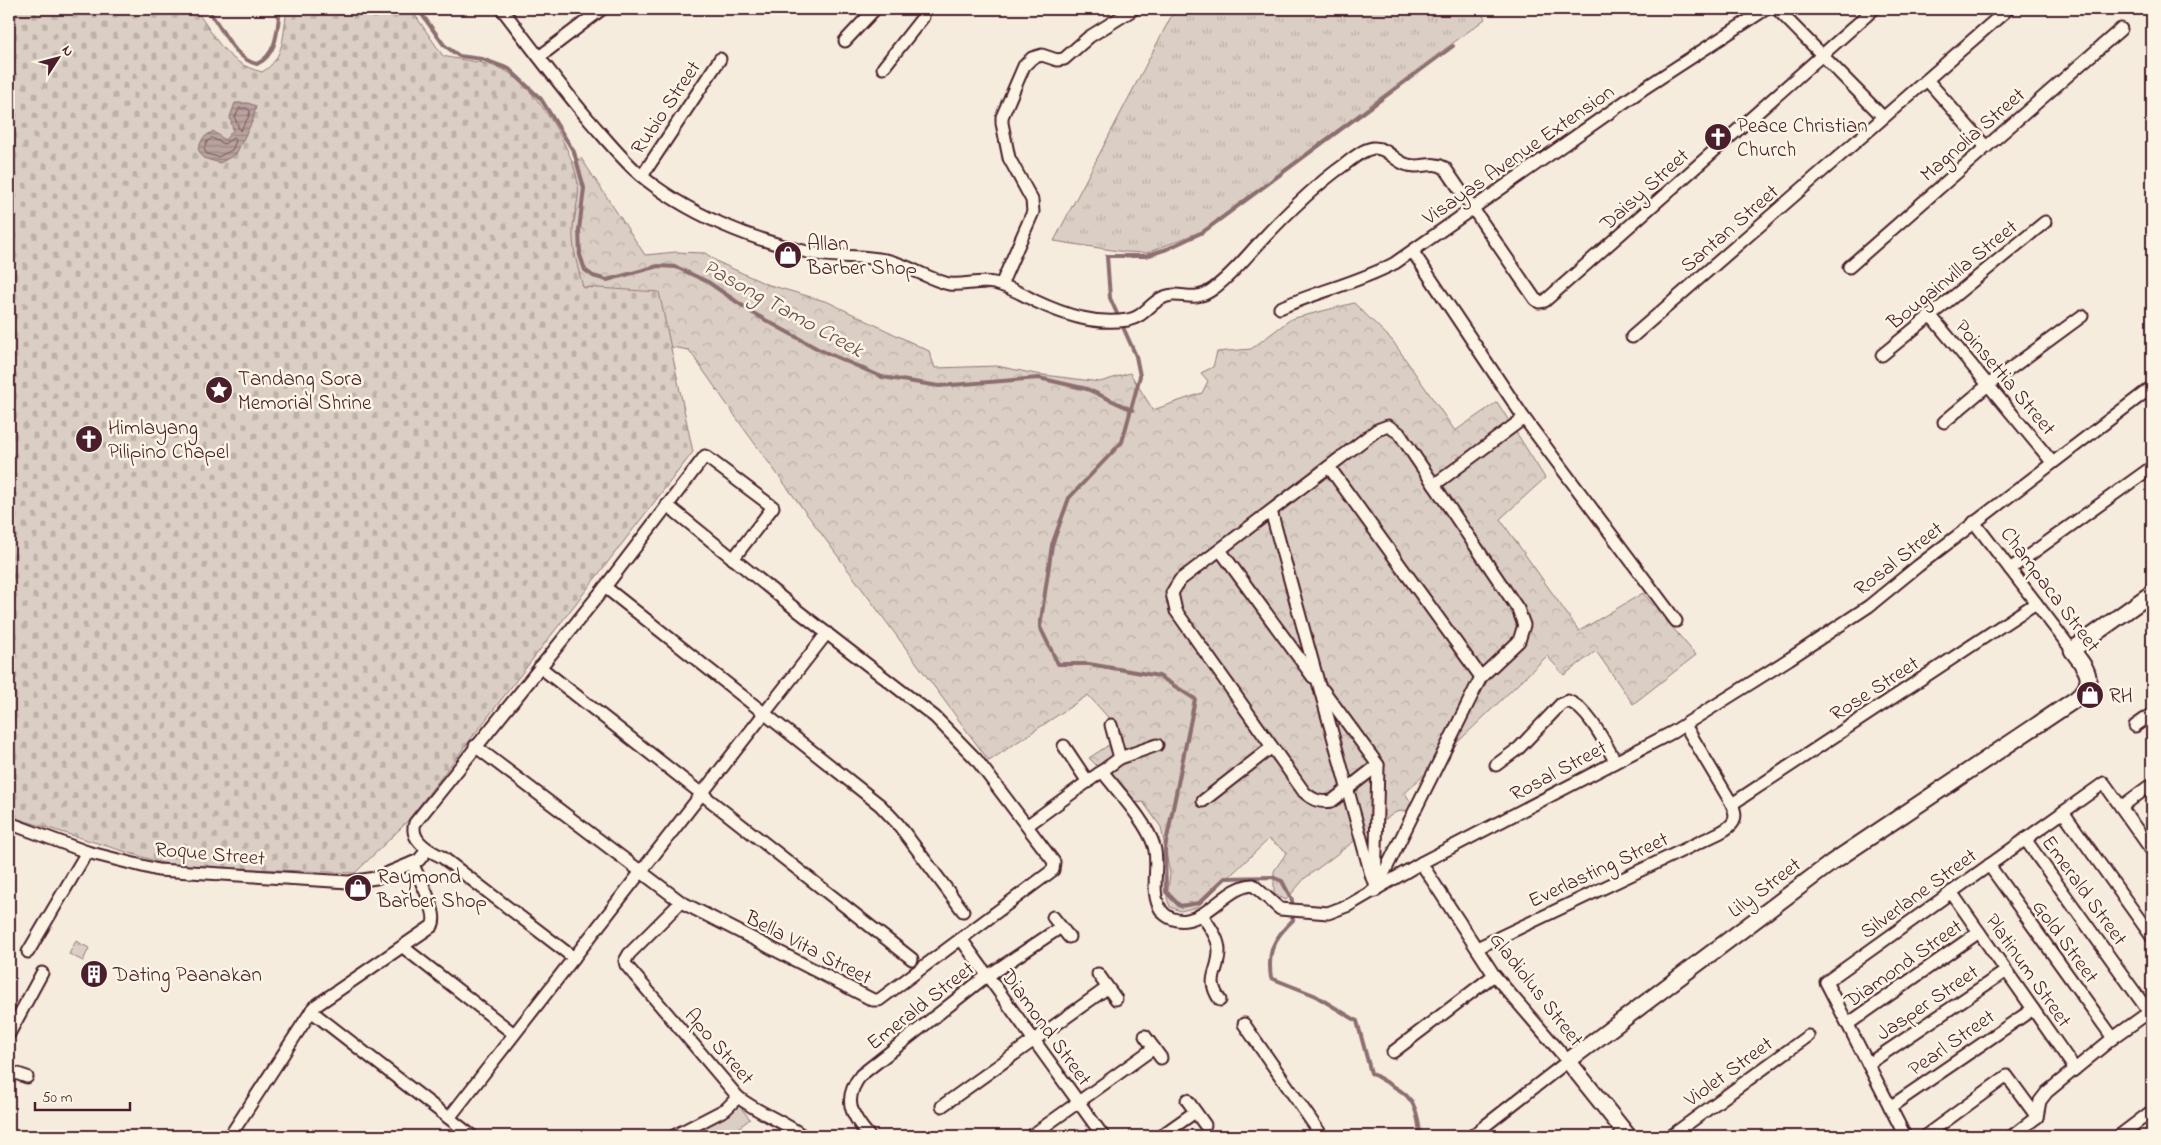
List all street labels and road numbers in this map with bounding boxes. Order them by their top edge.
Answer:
street label: Rubio Street [624,55,709,161]
street label: Visayas Avenue Extension [1416,78,1622,236]
street label: Magnolia Street [1914,81,2034,191]
street label: Daisy Street [1593,142,1698,241]
street label: Santan Street [1674,178,1786,281]
street label: Bougainvilla Street [1881,213,2026,340]
street label: Poinsettia Street [1947,314,2062,443]
street label: Rosal Street [1848,515,1950,604]
street label: Champaca Street [1992,521,2107,659]
street label: Rose Street [1825,650,1926,730]
street label: Rosal Street [1505,734,1613,810]
street label: Everlasting Street [1524,825,1675,918]
street label: Emerald Street [2033,830,2134,952]
street label: Roque Street [153,835,266,875]
street label: Silverlane Street [1854,842,1984,947]
street label: Lily Street [1722,851,1809,928]
street label: Gold Street [2024,894,2105,990]
street label: Bella Vita Street [739,904,877,994]
street label: Platinum Street [1977,908,2078,1034]
street label: Diamond Street [1838,913,1969,1017]
street label: Gladiolus Street [1481,927,1590,1054]
street label: Emerald Street [861,955,982,1058]
street label: Jasper Street [1871,958,1985,1049]
street label: Diamond Street [992,963,1098,1093]
street label: Apo Street [677,1002,760,1092]
street label: Pearl Street [1903,1003,2002,1085]
street label: Violet Street [1678,1030,1780,1116]

